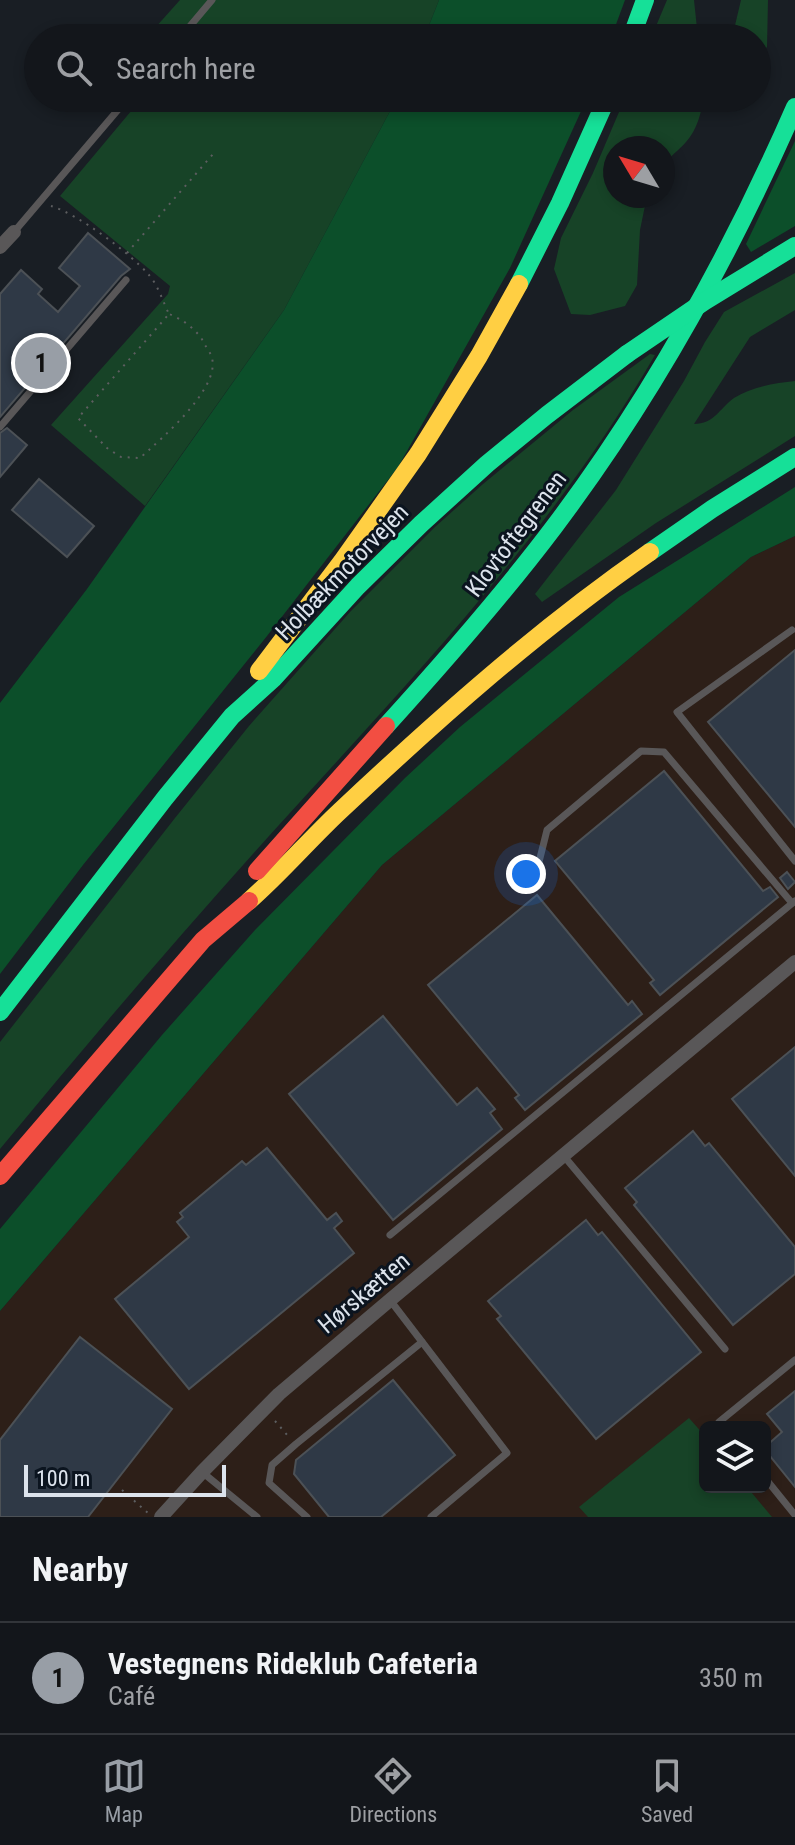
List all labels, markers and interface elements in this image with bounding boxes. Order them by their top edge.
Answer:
search box [24,24,771,112]
icon: search [52,46,96,90]
text: Search here [116,51,256,86]
north arrow [603,136,675,208]
pin: 1 [15,333,67,393]
street label: Klovtoftegrenen [460,466,572,602]
street label: Holbækmotorvejen [270,498,414,646]
your location [506,854,546,894]
street label: Hørskætten [313,1247,415,1339]
map controls [699,1421,771,1493]
button: layers [699,1421,771,1493]
scale bar [24,1461,226,1497]
text: 100 m [36,1466,90,1491]
text: Nearby [32,1549,128,1589]
text: Vestegnens Rideklub Cafeteria [108,1646,478,1681]
text: 1 [51,1663,65,1693]
text: 350 m [699,1663,763,1693]
text: Café [108,1681,155,1711]
tab: Map [102,1754,146,1827]
tab: Directions [349,1754,437,1827]
tab: Saved [641,1754,693,1827]

